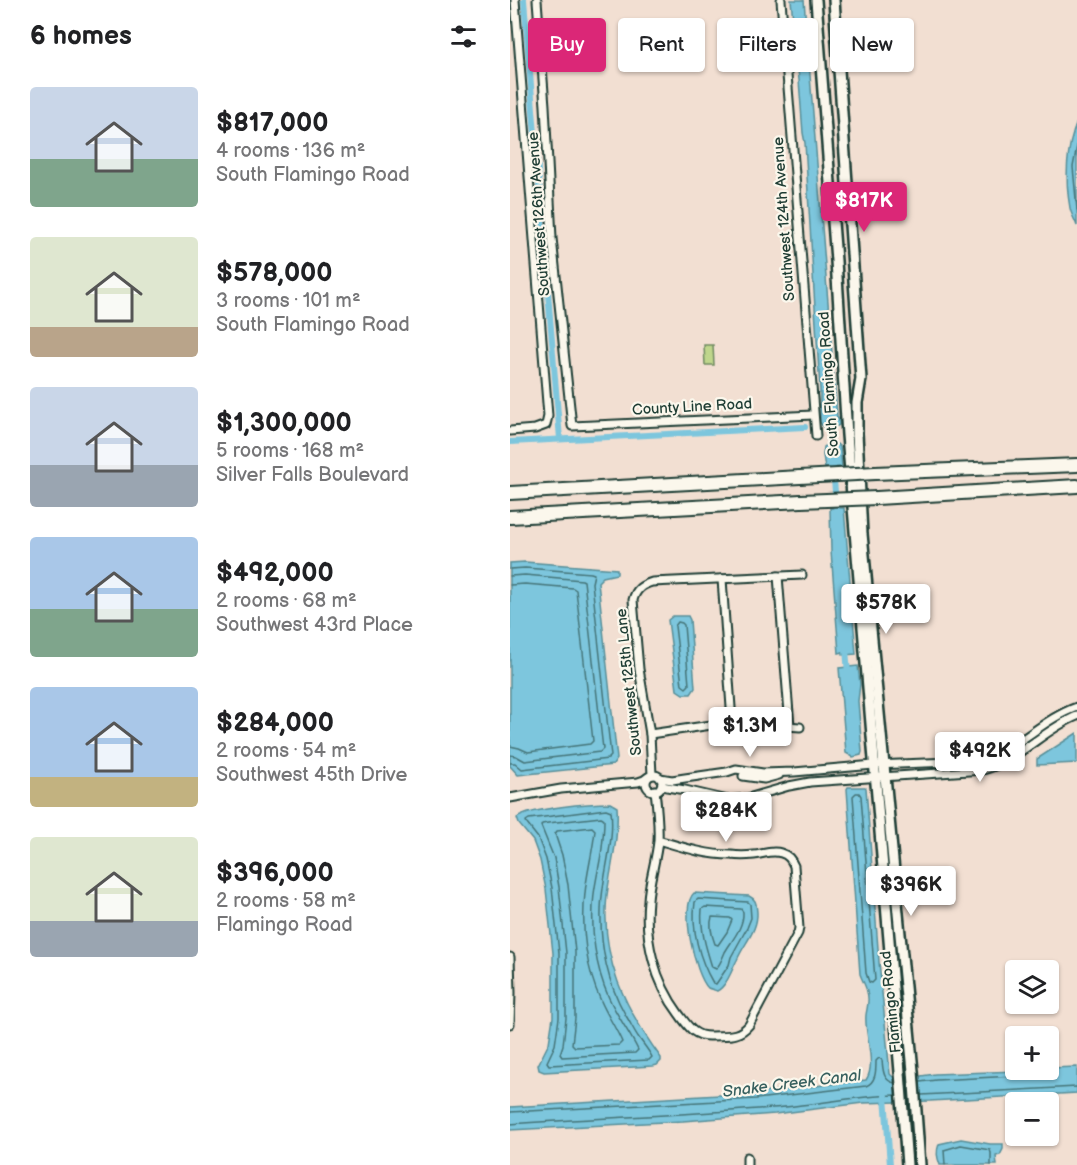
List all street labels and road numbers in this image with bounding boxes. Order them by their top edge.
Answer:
street label: Southwest 126th Avenue [524,131,554,297]
street label: Southwest 124th Avenue [769,136,799,302]
street label: South Flamingo Road [814,311,844,457]
street label: County Line Road [632,394,752,420]
street label: Southwest 125th Lane [612,607,646,756]
street label: Flamingo Road [876,950,906,1054]

